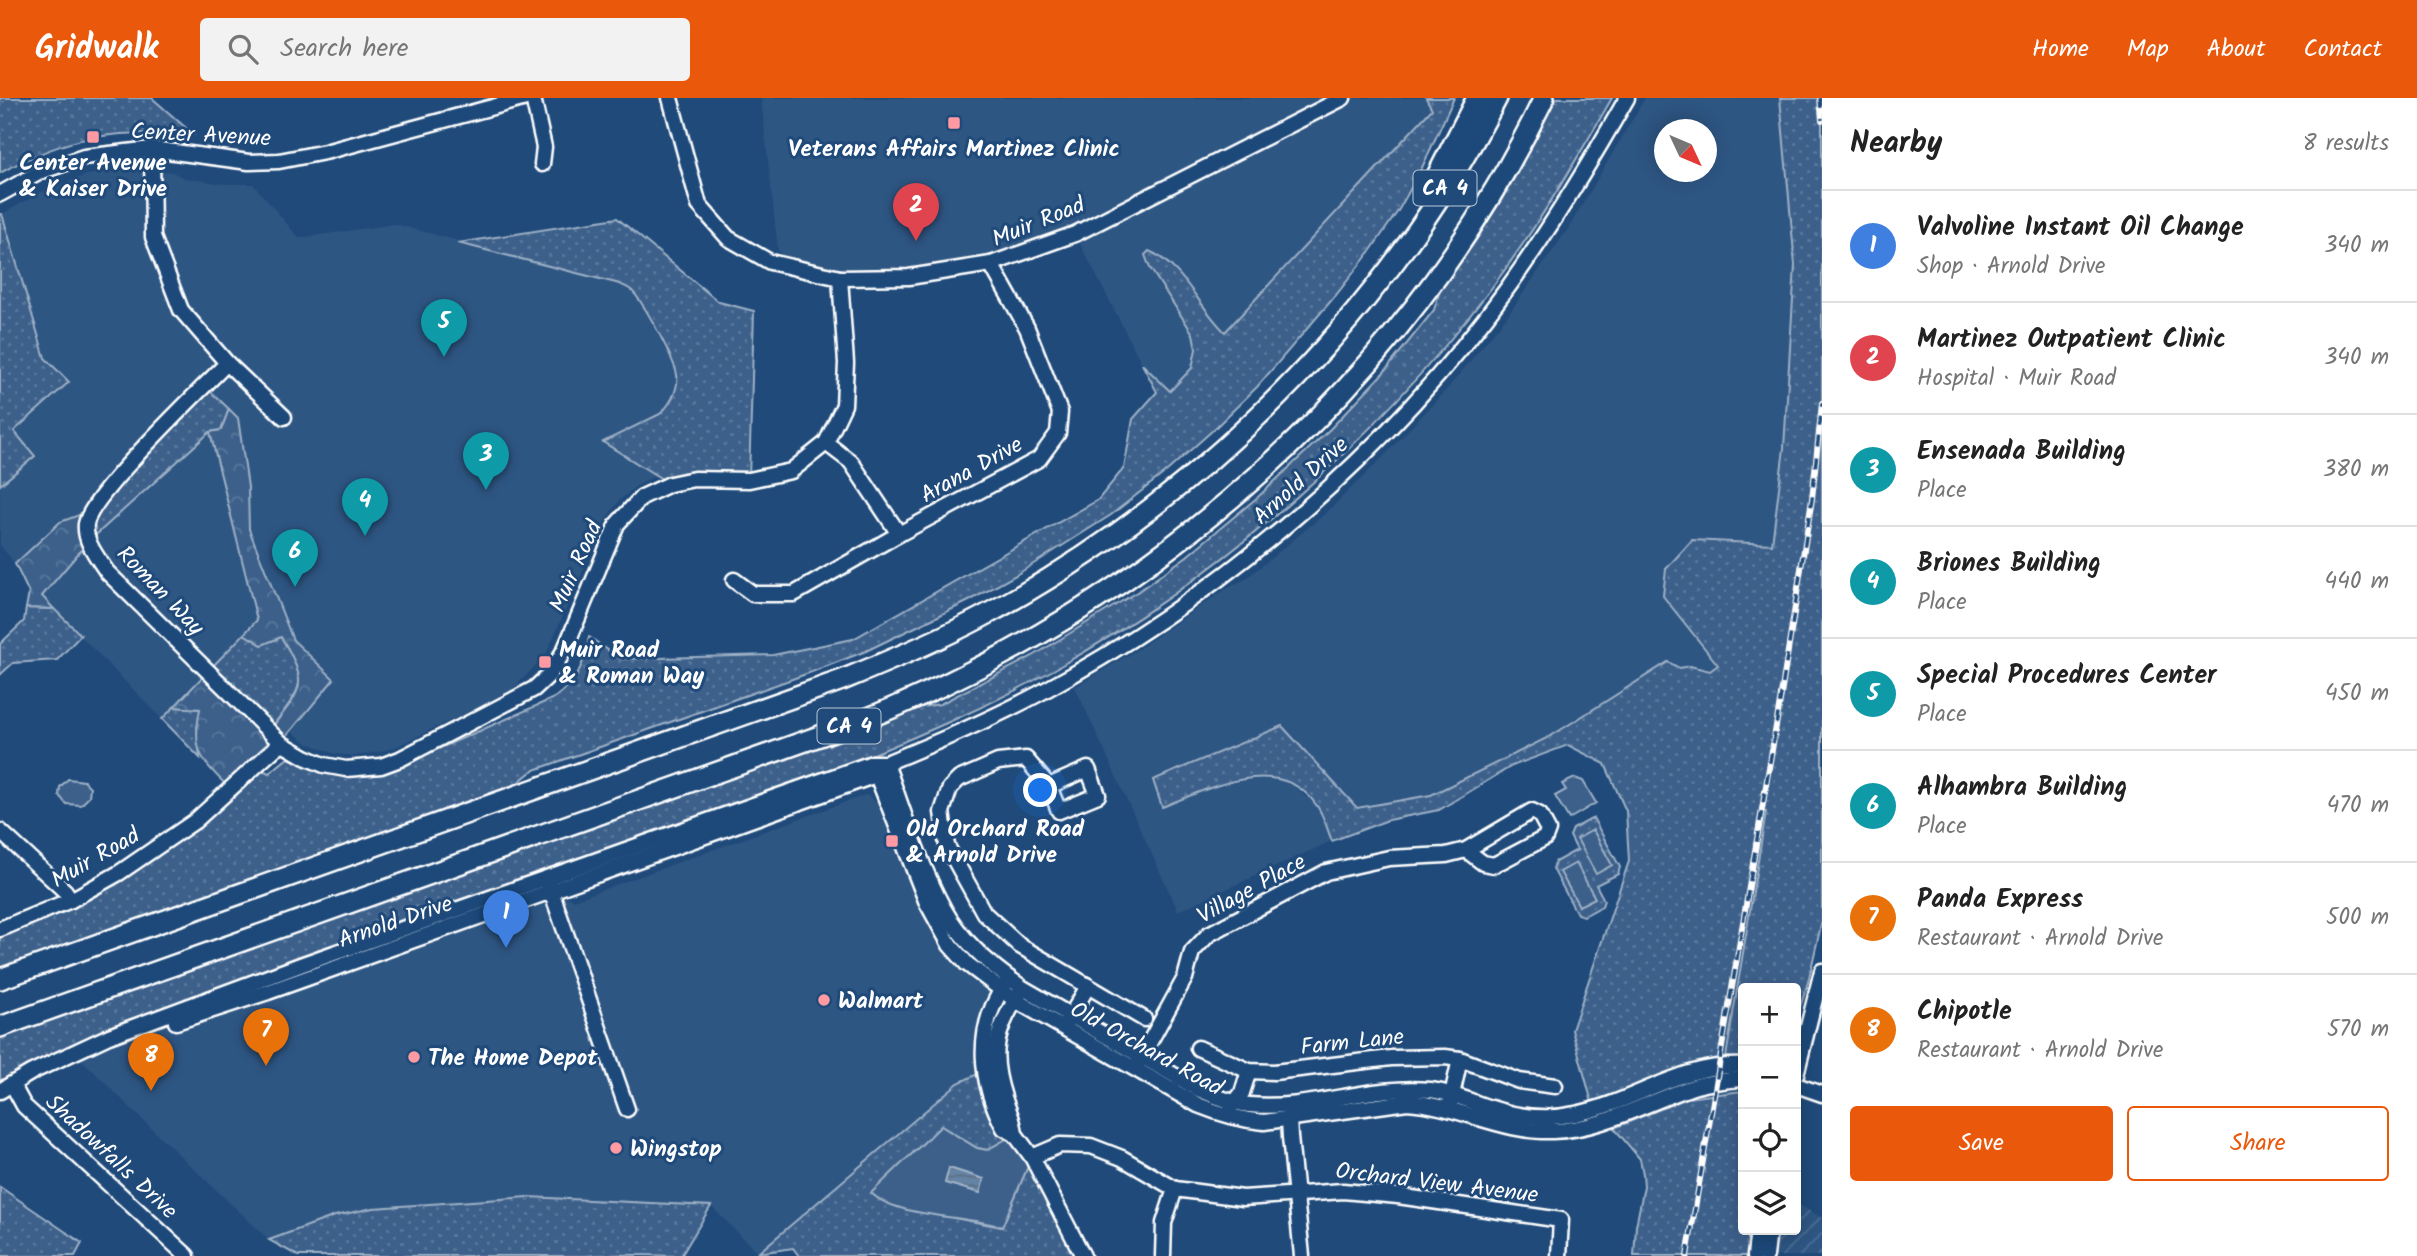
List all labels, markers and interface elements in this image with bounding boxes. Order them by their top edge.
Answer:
search box [200,18,690,81]
text: Gridwalk [35,23,158,76]
text: Search here [280,28,409,70]
icon: search [224,30,262,68]
text: Home [2032,30,2089,69]
text: Map [2127,30,2169,69]
text: About [2207,30,2265,69]
text: Contact [2303,30,2382,69]
street label: Center Avenue [130,114,272,158]
marker: Veterans Affairs Martinez Clinic [946,115,962,131]
north arrow [1654,119,1717,182]
text: Nearby [1850,120,1942,168]
text: 8 results [2303,126,2389,162]
marker: Center Avenue & Kaiser Drive [85,129,101,145]
place label: Veterans Affairs Martinez Clinic [788,132,1120,168]
place label: Center Avenue & Kaiser Drive [19,146,167,208]
road number: CA 4 [1414,170,1476,206]
pin: 2 [893,183,939,241]
street label: Muir Road [987,188,1091,258]
text: Valvoline Instant Oil Change [1917,207,2244,249]
text: 1 [1870,228,1876,264]
text: 340 m [2324,228,2389,264]
text: Shop · Arnold Drive [1917,249,2105,285]
pin: 5 [421,299,467,357]
text: Martinez Outpatient Clinic [1917,319,2226,361]
text: 2 [1866,340,1880,376]
text: 340 m [2324,340,2389,376]
text: Hospital · Muir Road [1917,361,2116,397]
street label: Arana Drive [914,428,1030,514]
street label: Arnold Drive [1245,428,1357,535]
text: Ensenada Building [1917,431,2126,473]
pin: 3 [463,432,509,490]
text: 3 [1867,452,1879,488]
text: 380 m [2323,452,2389,488]
text: Place [1917,473,1967,509]
pin: 4 [342,478,388,536]
street label: Muir Road [541,514,613,619]
pin: 6 [272,529,318,587]
street label: Roman Way [107,538,212,645]
text: Briones Building [1917,543,2101,585]
text: 4 [1867,564,1879,600]
text: 440 m [2325,564,2389,600]
text: Place [1917,585,1967,621]
place label: Muir Road & Roman Way [559,633,704,695]
marker: Muir Road & Roman Way [537,654,553,670]
text: Special Procedures Center [1917,655,2217,697]
text: 5 [1867,676,1879,712]
text: 450 m [2325,676,2389,712]
text: Place [1917,697,1967,733]
road number: CA 4 [818,708,880,744]
text: Alhambra Building [1917,767,2127,809]
your location [1023,773,1057,807]
text: 6 [1867,788,1879,824]
text: 470 m [2327,788,2389,824]
text: Place [1917,809,1967,845]
place label: Old Orchard Road & Arnold Drive [906,812,1085,874]
street label: Muir Road [45,818,148,899]
marker: Old Orchard Road & Arnold Drive [884,833,900,849]
street label: Village Place [1191,845,1313,935]
text: Panda Express [1917,879,2083,921]
street label: Arnold Drive [334,887,458,959]
pin: 1 [483,890,529,948]
text: 7 [1868,900,1878,936]
text: 500 m [2326,900,2389,936]
text: Restaurant · Arnold Drive [1917,921,2163,957]
map controls [1738,983,1801,1235]
button: + [1738,983,1801,1046]
place label: Walmart [838,984,924,1020]
text: Chipotle [1917,991,2012,1033]
marker: Walmart [816,992,832,1008]
street label: Old Orchard Road [1063,993,1230,1107]
pin: 7 [243,1008,289,1066]
text: 8 [1866,1012,1880,1048]
text: 570 m [2327,1012,2389,1048]
street label: Farm Lane [1299,1020,1406,1066]
pin: 8 [128,1033,174,1091]
text: Restaurant · Arnold Drive [1917,1033,2163,1069]
place label: The Home Depot [428,1041,598,1077]
button: − [1738,1046,1801,1109]
marker: The Home Depot [406,1049,422,1065]
street label: Shadowfalls Drive [36,1086,185,1229]
button: Save [1850,1106,2113,1181]
button: Share [2127,1106,2389,1181]
button: locate [1738,1109,1801,1172]
place label: Wingstop [630,1132,722,1168]
marker: Wingstop [608,1140,624,1156]
street label: Orchard View Avenue [1333,1154,1540,1214]
button: layers [1738,1172,1801,1235]

